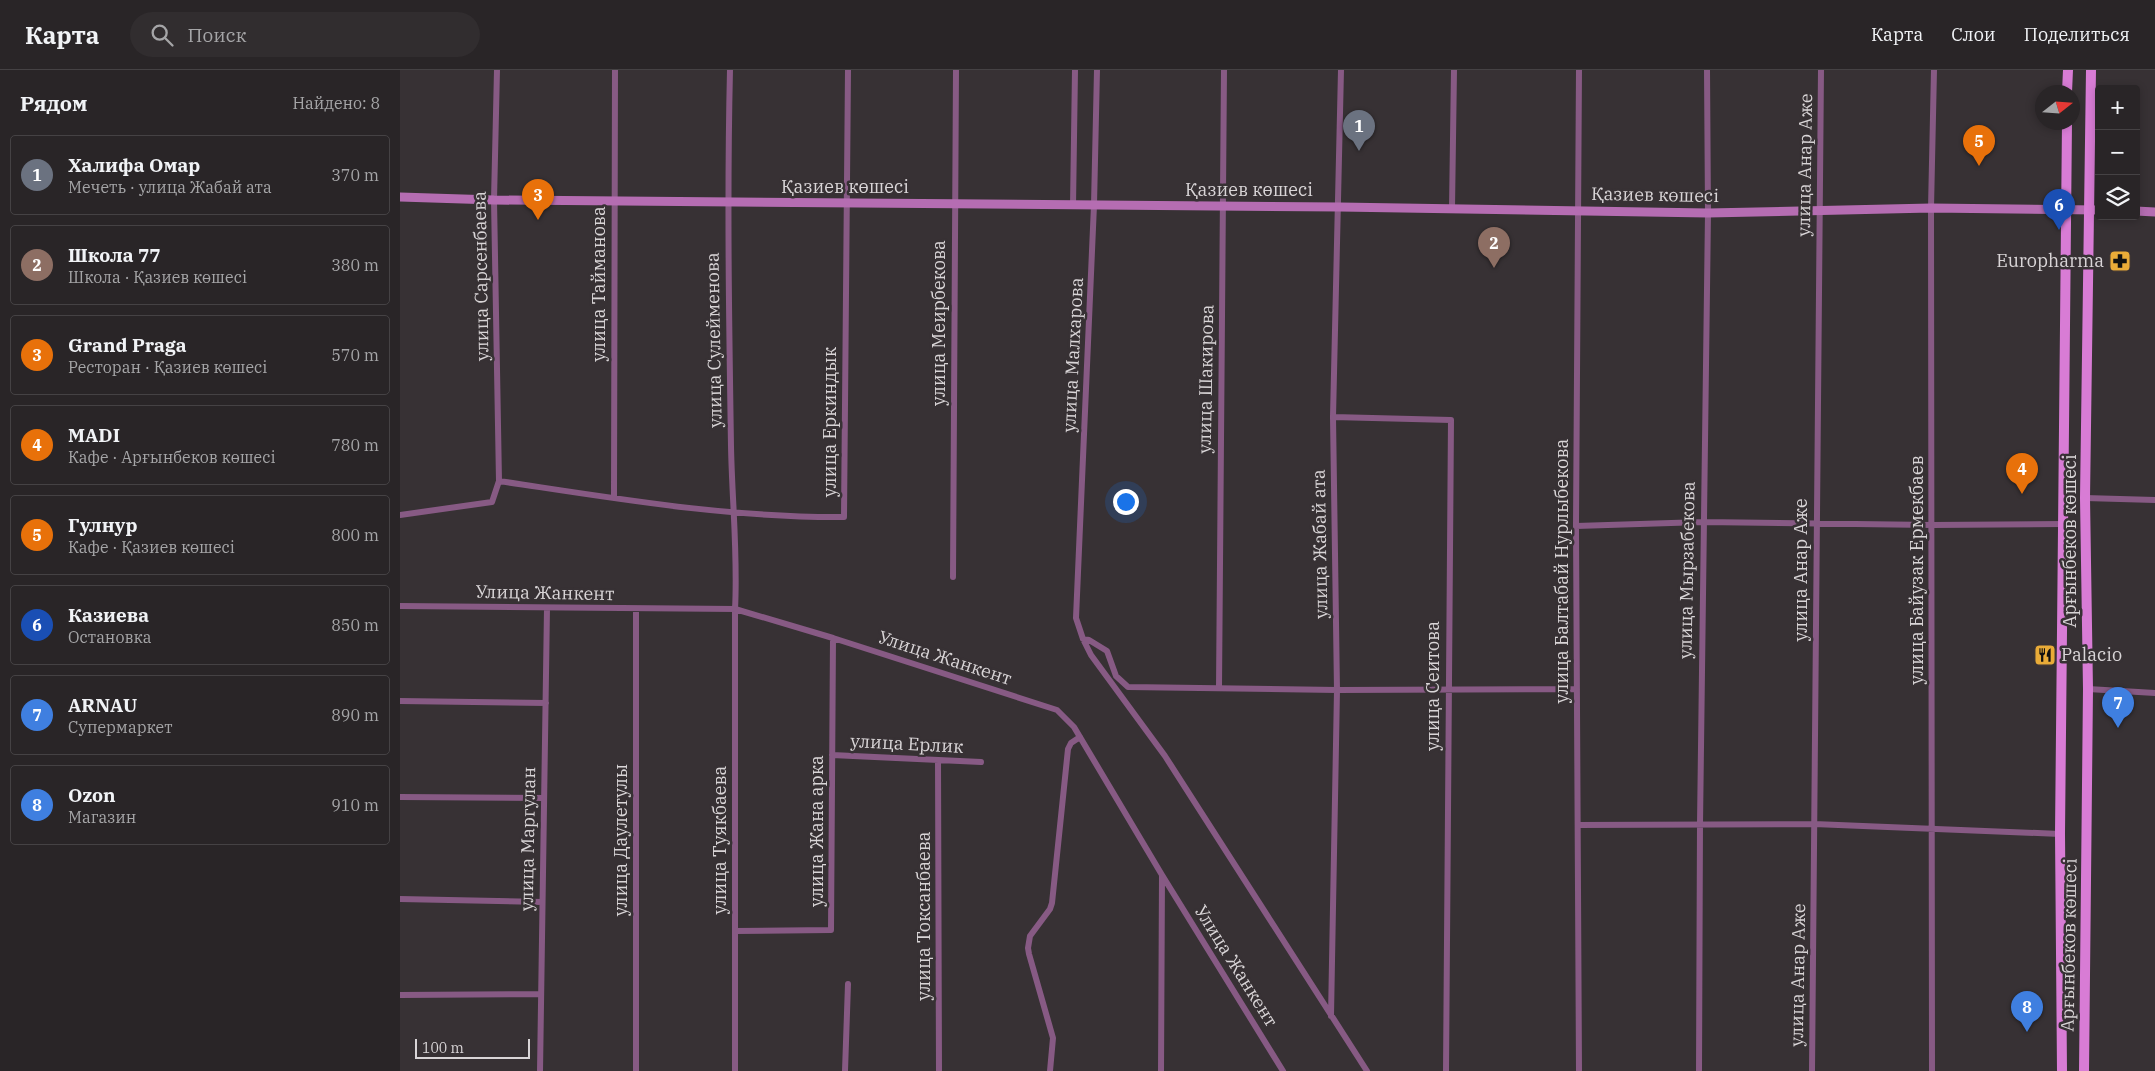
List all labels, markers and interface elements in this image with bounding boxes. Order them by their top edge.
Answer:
search box [130,12,480,57]
text: Карта [25,19,100,51]
icon: search [148,21,176,49]
text: Поиск [188,23,247,47]
text: Карта [1871,23,1923,46]
text: Слои [1951,23,1996,46]
text: Поделиться [2024,23,2130,46]
north arrow [2035,85,2080,130]
map controls [2095,85,2140,220]
button: + [2095,85,2140,130]
text: Рядом [20,89,88,117]
text: Найдено: 8 [292,93,380,113]
street label: улица Анар Аже [1792,93,1817,237]
pin: 1 [1343,110,1375,151]
pin: 5 [1963,125,1995,166]
button: − [2095,130,2140,175]
text: Халифа Омар [68,153,200,177]
text: 1 [32,165,42,185]
text: 370 m [331,165,379,185]
street label: Қазиев көшесі [781,175,909,198]
button: layers [2095,175,2140,220]
text: Мечеть · улица Жабай ата [68,177,272,197]
street label: Қазиев көшесі [1185,178,1313,201]
pin: 3 [522,179,554,220]
street label: Қазиев көшесі [1591,182,1719,207]
pin: 6 [2043,189,2075,230]
street label: улица Сарсенбаева [468,191,493,361]
street label: улица Тайманова [587,206,610,362]
pin: 2 [1478,227,1510,268]
street label: улица Меирбекова [927,240,950,406]
text: Школа 77 [68,243,161,267]
place label: Europharma [1996,249,2104,272]
pharmacy icon: Europharma [2108,249,2132,273]
street label: улица Сулейменова [700,252,727,428]
text: 2 [32,255,42,275]
text: 380 m [331,255,379,275]
text: Школа · Қазиев көшесі [68,267,247,287]
street label: улица Малхарова [1057,277,1088,433]
street label: улица Шакирова [1193,304,1218,454]
text: Grand Praga [68,333,187,357]
text: 3 [32,345,42,365]
text: 570 m [331,345,379,365]
street label: улица Еркиндык [818,346,841,497]
text: Ресторан · Қазиев көшесі [68,357,267,377]
text: MADI [68,423,120,447]
text: 4 [32,435,42,455]
text: 780 m [331,435,379,455]
street label: улица Балтабай Нурлыбекова [1550,438,1573,703]
text: Кафе · Арғынбеков көшесі [68,447,276,467]
pin: 4 [2006,453,2038,494]
street label: Арғынбеков көшесі [2058,454,2081,628]
street label: улица Байузак Ермекбаев [1905,455,1928,685]
street label: улица Жабай ата [1307,469,1332,619]
street label: улица Мырзабекова [1673,481,1700,659]
your location [1113,489,1139,515]
street label: улица Анар Аже [1789,498,1812,642]
text: Гулнур [68,513,137,537]
text: 5 [32,525,42,545]
text: 800 m [331,525,379,545]
text: Кафе · Қазиев көшесі [68,537,235,557]
street label: Улица Жанкент [475,580,615,605]
text: Казиева [68,603,149,627]
text: 6 [32,615,42,635]
text: 850 m [331,615,379,635]
street label: улица Сеитова [1421,621,1444,751]
street label: Улица Жанкент [876,625,1015,690]
text: Остановка [68,627,151,647]
restaurant icon: Palacio [2033,643,2057,667]
place label: Palacio [2061,643,2122,666]
pin: 7 [2102,687,2134,728]
text: ARNAU [68,693,137,717]
text: 7 [32,705,42,725]
text: 890 m [331,705,379,725]
text: Супермаркет [68,717,173,737]
street label: улица Ерлик [850,729,965,758]
street label: улица Жана арка [805,755,828,907]
street label: улица Даулетулы [609,764,632,916]
street label: улица Туякбаева [708,765,731,914]
street label: улица Маргулан [515,767,540,911]
text: Ozon [68,783,116,807]
text: 8 [32,795,42,815]
text: 910 m [331,795,379,815]
text: Магазин [68,807,136,827]
street label: улица Токсанбаева [912,831,935,1001]
street label: Арғынбеков көшесі [2055,858,2082,1032]
street label: Улица Жанкент [1190,901,1283,1031]
street label: улица Анар Аже [1785,903,1810,1047]
pin: 8 [2011,991,2043,1032]
scale bar [415,1036,530,1059]
text: 100 m [422,1039,464,1057]

